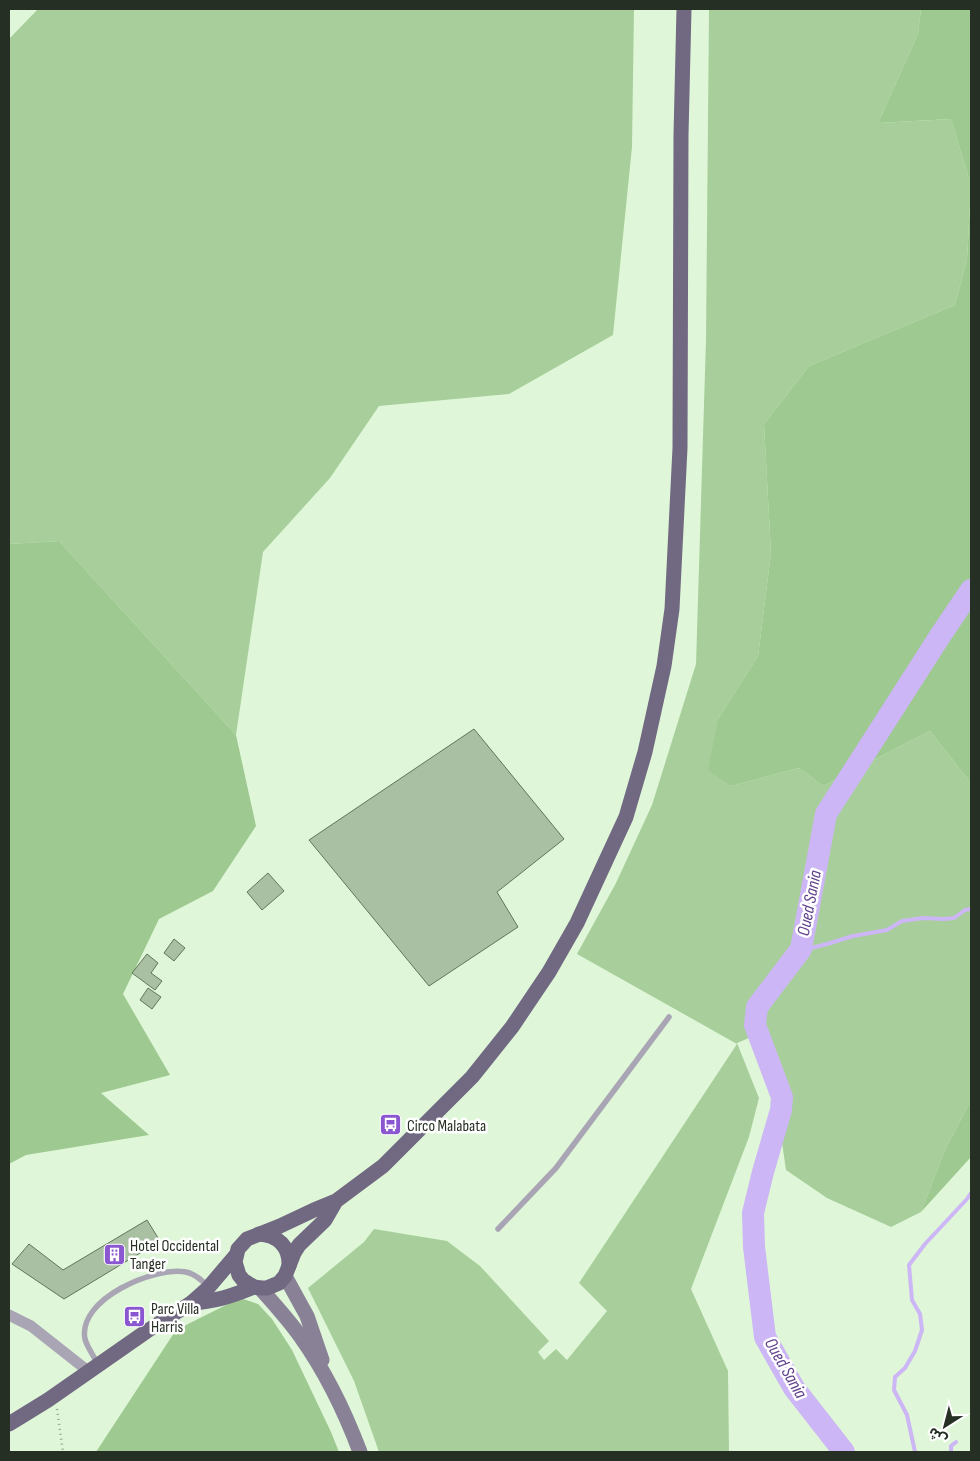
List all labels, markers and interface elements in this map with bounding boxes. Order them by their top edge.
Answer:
water label: Oued Sania [793,868,826,938]
bus stop icon: Circo Malabata [379,1113,403,1137]
place label: Circo Malabata [407,1117,486,1136]
place label: Hotel Occidental Tanger [130,1237,219,1274]
building icon: Hotel Occidental Tanger [102,1242,126,1266]
place label: Parc Villa Harris [151,1300,199,1337]
bus stop icon: Parc Villa Harris [123,1305,147,1329]
water label: Oued Sania [760,1334,812,1403]
north arrow [920,1401,970,1451]
text: ش [925,1424,950,1449]

